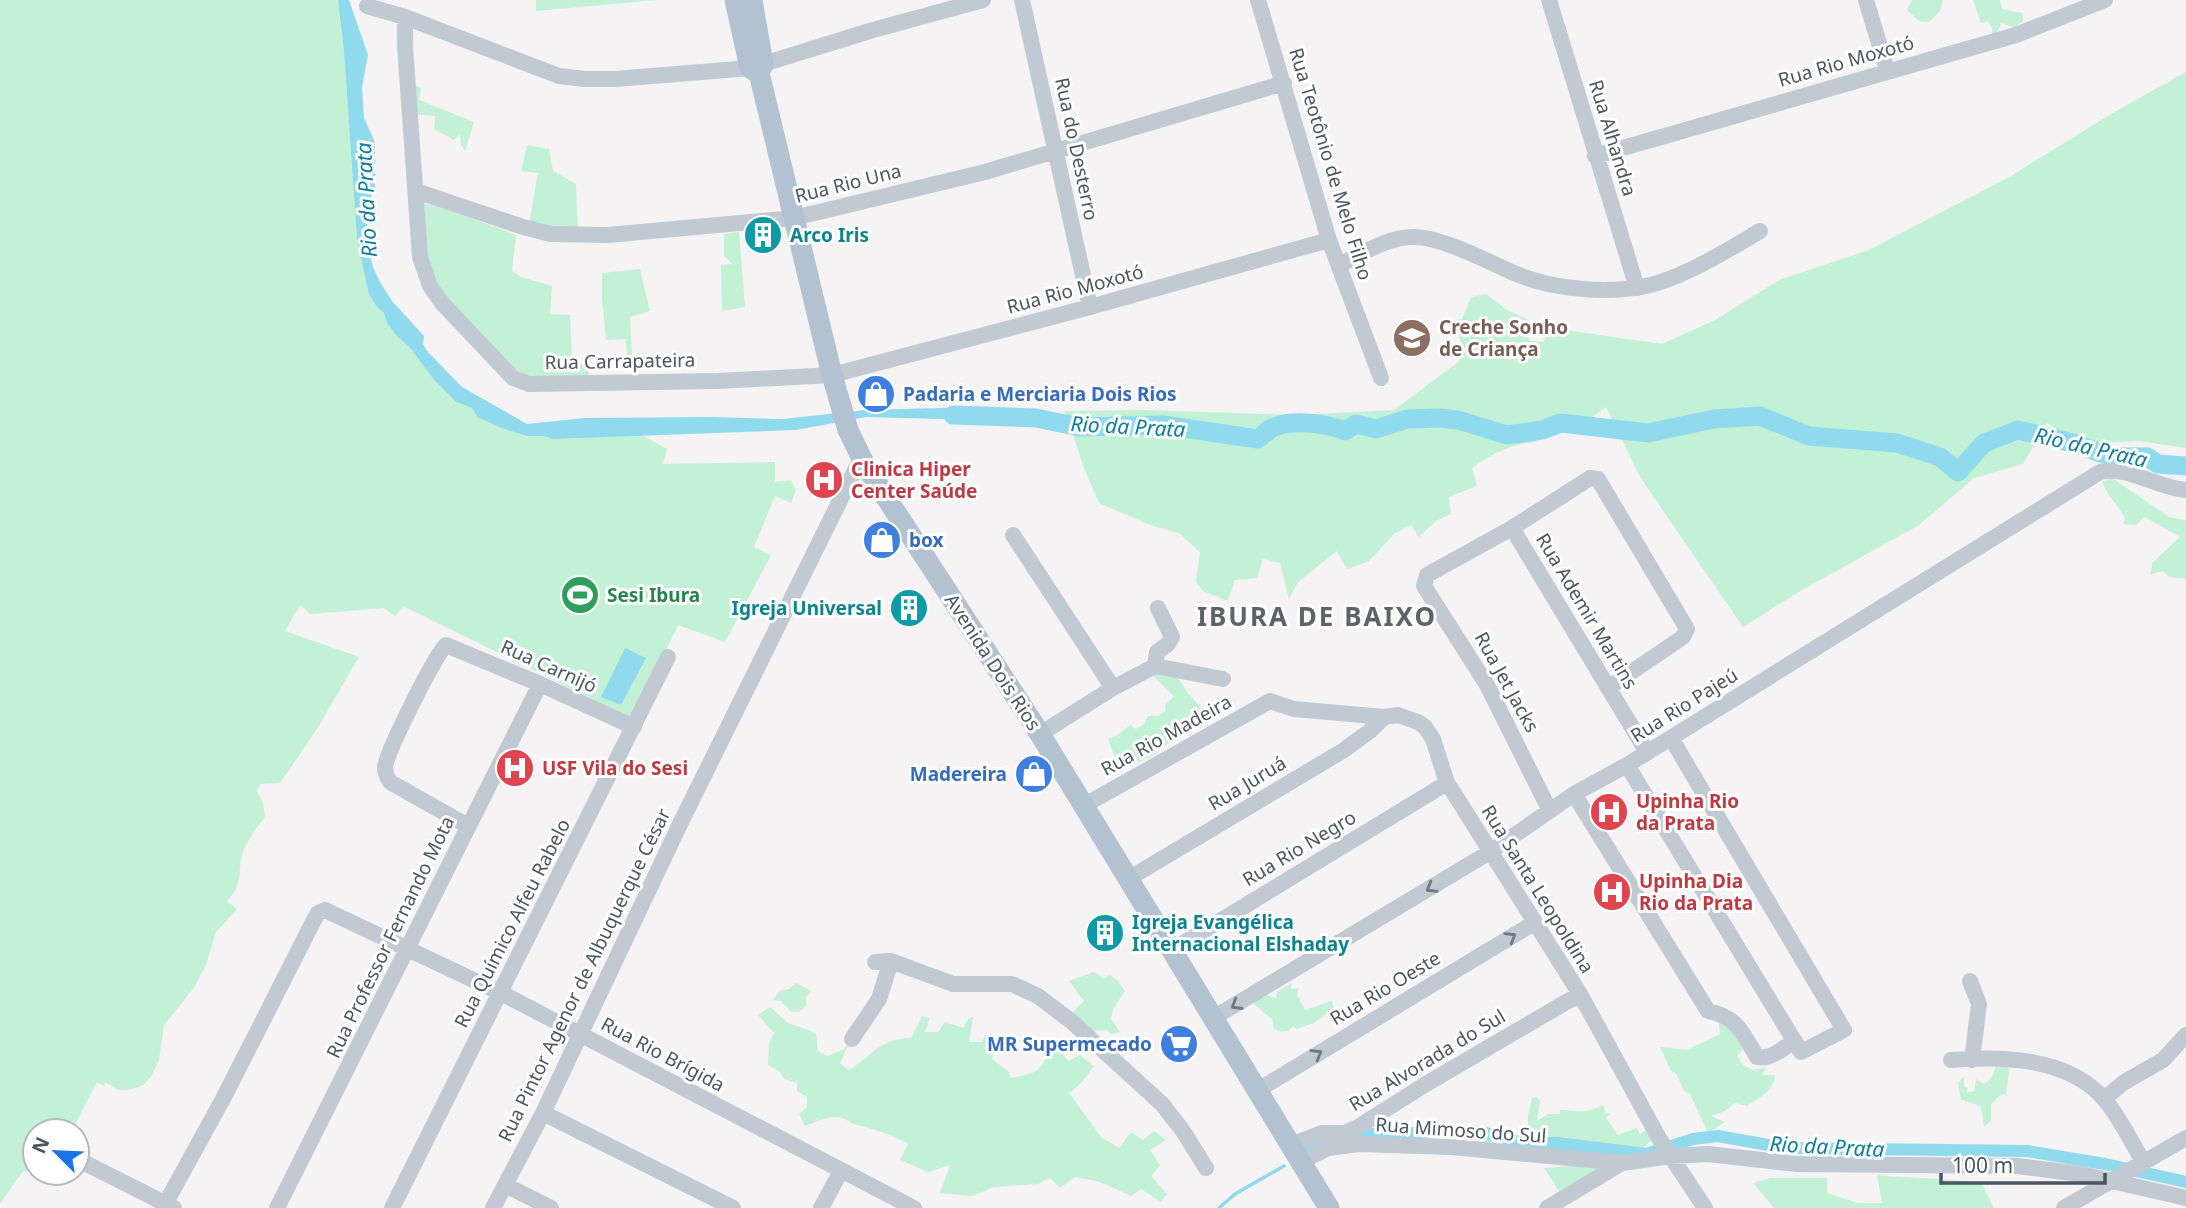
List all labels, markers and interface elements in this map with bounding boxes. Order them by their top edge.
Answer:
street label: Rua Rio Moxotó [1775,29,1917,93]
street label: Rua Teotônio de Melo Filho [1283,45,1379,283]
street label: Rua do Desterro [1049,75,1105,223]
street label: Rua Alhandra [1583,77,1643,199]
water label: Rio da Prata [349,142,383,258]
street label: Rua Rio Una [792,157,904,209]
building icon: Arco Iris [742,214,784,256]
place label: Arco Iris [790,222,869,248]
street label: Rua Rio Moxotó [1004,258,1146,320]
place label: Creche Sonho de Criança [1439,314,1568,362]
school or university icon: Creche Sonho de Criança [1391,317,1433,359]
street label: Rua Carrapateira [544,347,696,375]
shop icon: Padaria e Merciaria Dois Rios [855,373,897,415]
place label: Padaria e Merciaria Dois Rios [903,381,1177,407]
water label: Rio da Prata [1070,409,1186,443]
water label: Rio da Prata [2032,420,2150,474]
place label: Clinica Hiper Center Saúde [851,456,977,504]
hospital icon: Clinica Hiper Center Saúde [803,459,845,501]
shop icon: box [861,519,903,561]
place label: box [909,527,944,553]
street label: Rua Ademir Martins [1530,528,1644,694]
sports icon: Sesi Ibura [559,574,601,616]
place label: Sesi Ibura [607,582,700,608]
building icon: Igreja Universal [888,587,930,629]
street label: Avenida Dois Rios [939,589,1047,735]
place label: Igreja Universal [732,595,882,621]
district label: IBURA DE BAIXO [1197,598,1437,634]
street label: Rua Jet Jacks [1469,627,1545,737]
street label: Rua Carnijó [497,633,601,699]
street label: Rua Rio Pajeú [1625,662,1743,748]
street label: Rua Rio Madeira [1096,688,1236,782]
hospital icon: USF Vila do Sesi [494,747,536,789]
street label: Rua Juruá [1203,750,1291,816]
shop icon: Madereira [1013,753,1055,795]
place label: USF Vila do Sesi [542,755,688,781]
place label: Madereira [910,761,1007,787]
place label: Upinha Rio da Prata [1636,788,1739,836]
hospital icon: Upinha Rio da Prata [1588,791,1630,833]
street label: Rua Santa Leopoldina [1476,800,1600,978]
street label: Rua Pintor Agenor de Albuquerque César [492,804,676,1146]
street label: Rua Rio Negro [1237,804,1361,892]
street label: Rua Professor Fernando Mota [320,812,460,1062]
street label: Rua Químico Alfeu Rabelo [448,814,576,1032]
place label: Upinha Dia Rio da Prata [1639,868,1753,916]
hospital icon: Upinha Dia Rio da Prata [1591,871,1633,913]
one-way arrow [1426,879,1439,892]
place label: Igreja Evangélica Internacional Elshaday [1132,909,1349,957]
building icon: Igreja Evangélica Internacional Elshaday [1084,912,1126,954]
one-way arrow [1504,932,1517,945]
street label: Rua Rio Oeste [1325,945,1445,1031]
one-way arrow [1231,996,1244,1009]
street label: Rua Alvorada do Sul [1344,1003,1510,1117]
street label: Rua Rio Brígida [597,1011,729,1097]
supermarket icon: MR Supermecado [1158,1023,1200,1065]
place label: MR Supermecado [987,1031,1152,1057]
one-way arrow [1309,1050,1322,1063]
street label: Rua Mimoso do Sul [1375,1111,1547,1149]
north arrow [21,1117,91,1187]
water label: Rio da Prata [1769,1129,1885,1163]
text: N [25,1133,55,1157]
scale bar [1941,1142,2106,1186]
text: 100 m [1952,1151,2013,1179]

